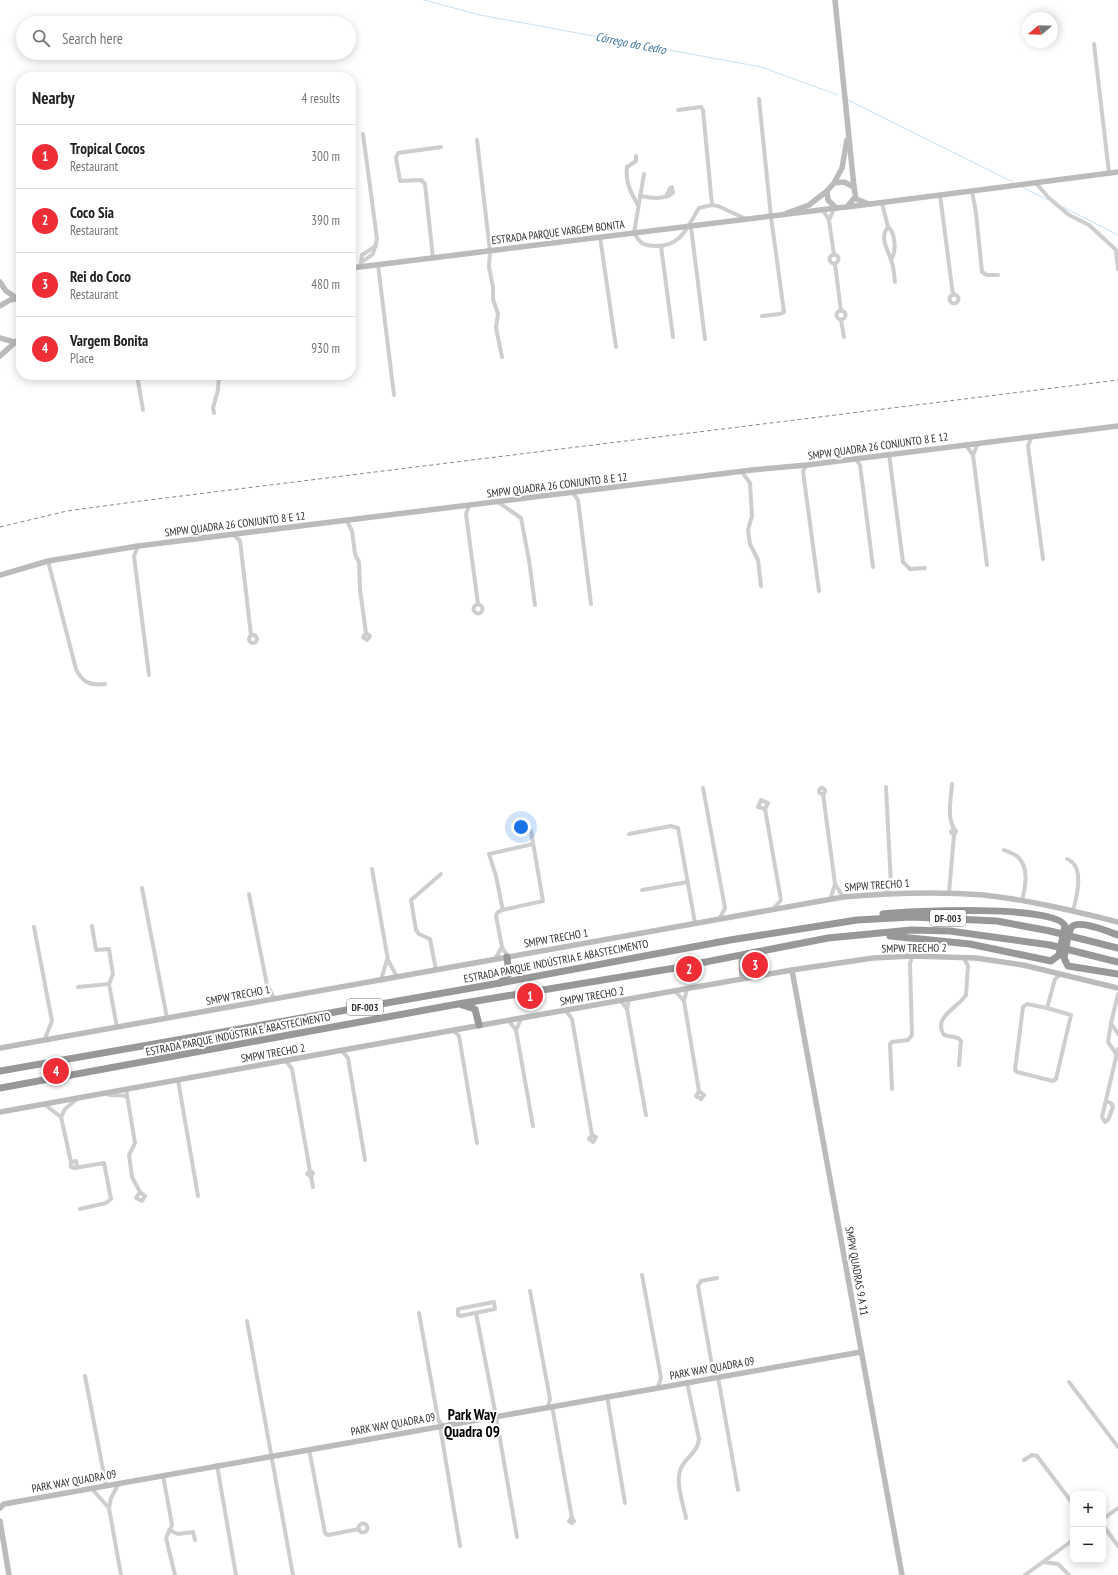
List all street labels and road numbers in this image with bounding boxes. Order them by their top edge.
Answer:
street label: ESTRADA PARQUE VARGEM BONITA [491,217,626,247]
street label: SMPW QUADRA 26 CONJUNTO 8 E 12 [807,429,949,463]
street label: SMPW QUADRA 26 CONJUNTO 8 E 12 [486,469,628,501]
street label: SMPW QUADRA 26 CONJUNTO 8 E 12 [164,508,306,540]
street label: SMPW TRECHO 1 [844,876,910,894]
road number: DF-003 [930,910,966,926]
street label: SMPW TRECHO 1 [523,925,589,951]
street label: ESTRADA PARQUE INDÚSTRIA E ABASTECIMENTO [462,936,650,986]
street label: SMPW TRECHO 2 [881,940,947,956]
street label: SMPW TRECHO 1 [205,982,271,1008]
street label: SMPW TRECHO 2 [559,983,625,1009]
road number: DF-003 [347,999,383,1015]
street label: ESTRADA PARQUE INDÚSTRIA E ABASTECIMENTO [144,1009,332,1059]
street label: SMPW TRECHO 2 [240,1040,306,1066]
street label: SMPW QUADRAS 9 A 11 [842,1225,872,1317]
street label: PARK WAY QUADRA 09 [669,1354,756,1382]
street label: PARK WAY QUADRA 09 [350,1410,437,1438]
street label: PARK WAY QUADRA 09 [31,1467,118,1495]

